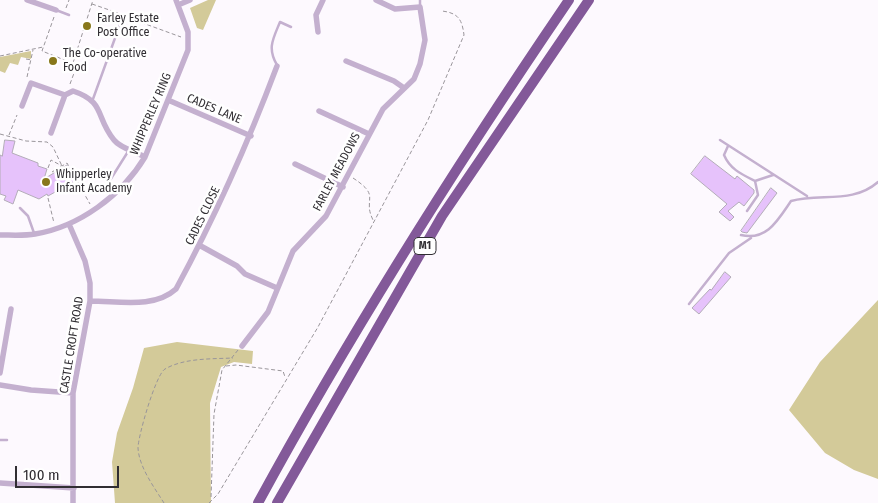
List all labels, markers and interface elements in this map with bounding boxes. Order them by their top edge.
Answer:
place label: Farley Estate Post Office [97,12,159,40]
marker: Farley Estate Post Office [81,20,93,32]
place label: The Co-operative Food [63,47,147,75]
marker: The Co-operative Food [47,55,59,67]
street label: WHIPPERLEY RING [127,71,175,157]
street label: CADES LANE [184,91,244,127]
street label: FARLEY MEADOWS [310,130,364,214]
place label: Whipperley Infant Academy [56,168,132,196]
marker: Whipperley Infant Academy [40,176,52,188]
street label: CADES CLOSE [183,184,223,248]
road number: M1 [414,238,436,255]
street label: CASTLE CROFT ROAD [57,295,87,395]
scale bar [18,456,121,488]
text: 100 m [23,466,60,484]

